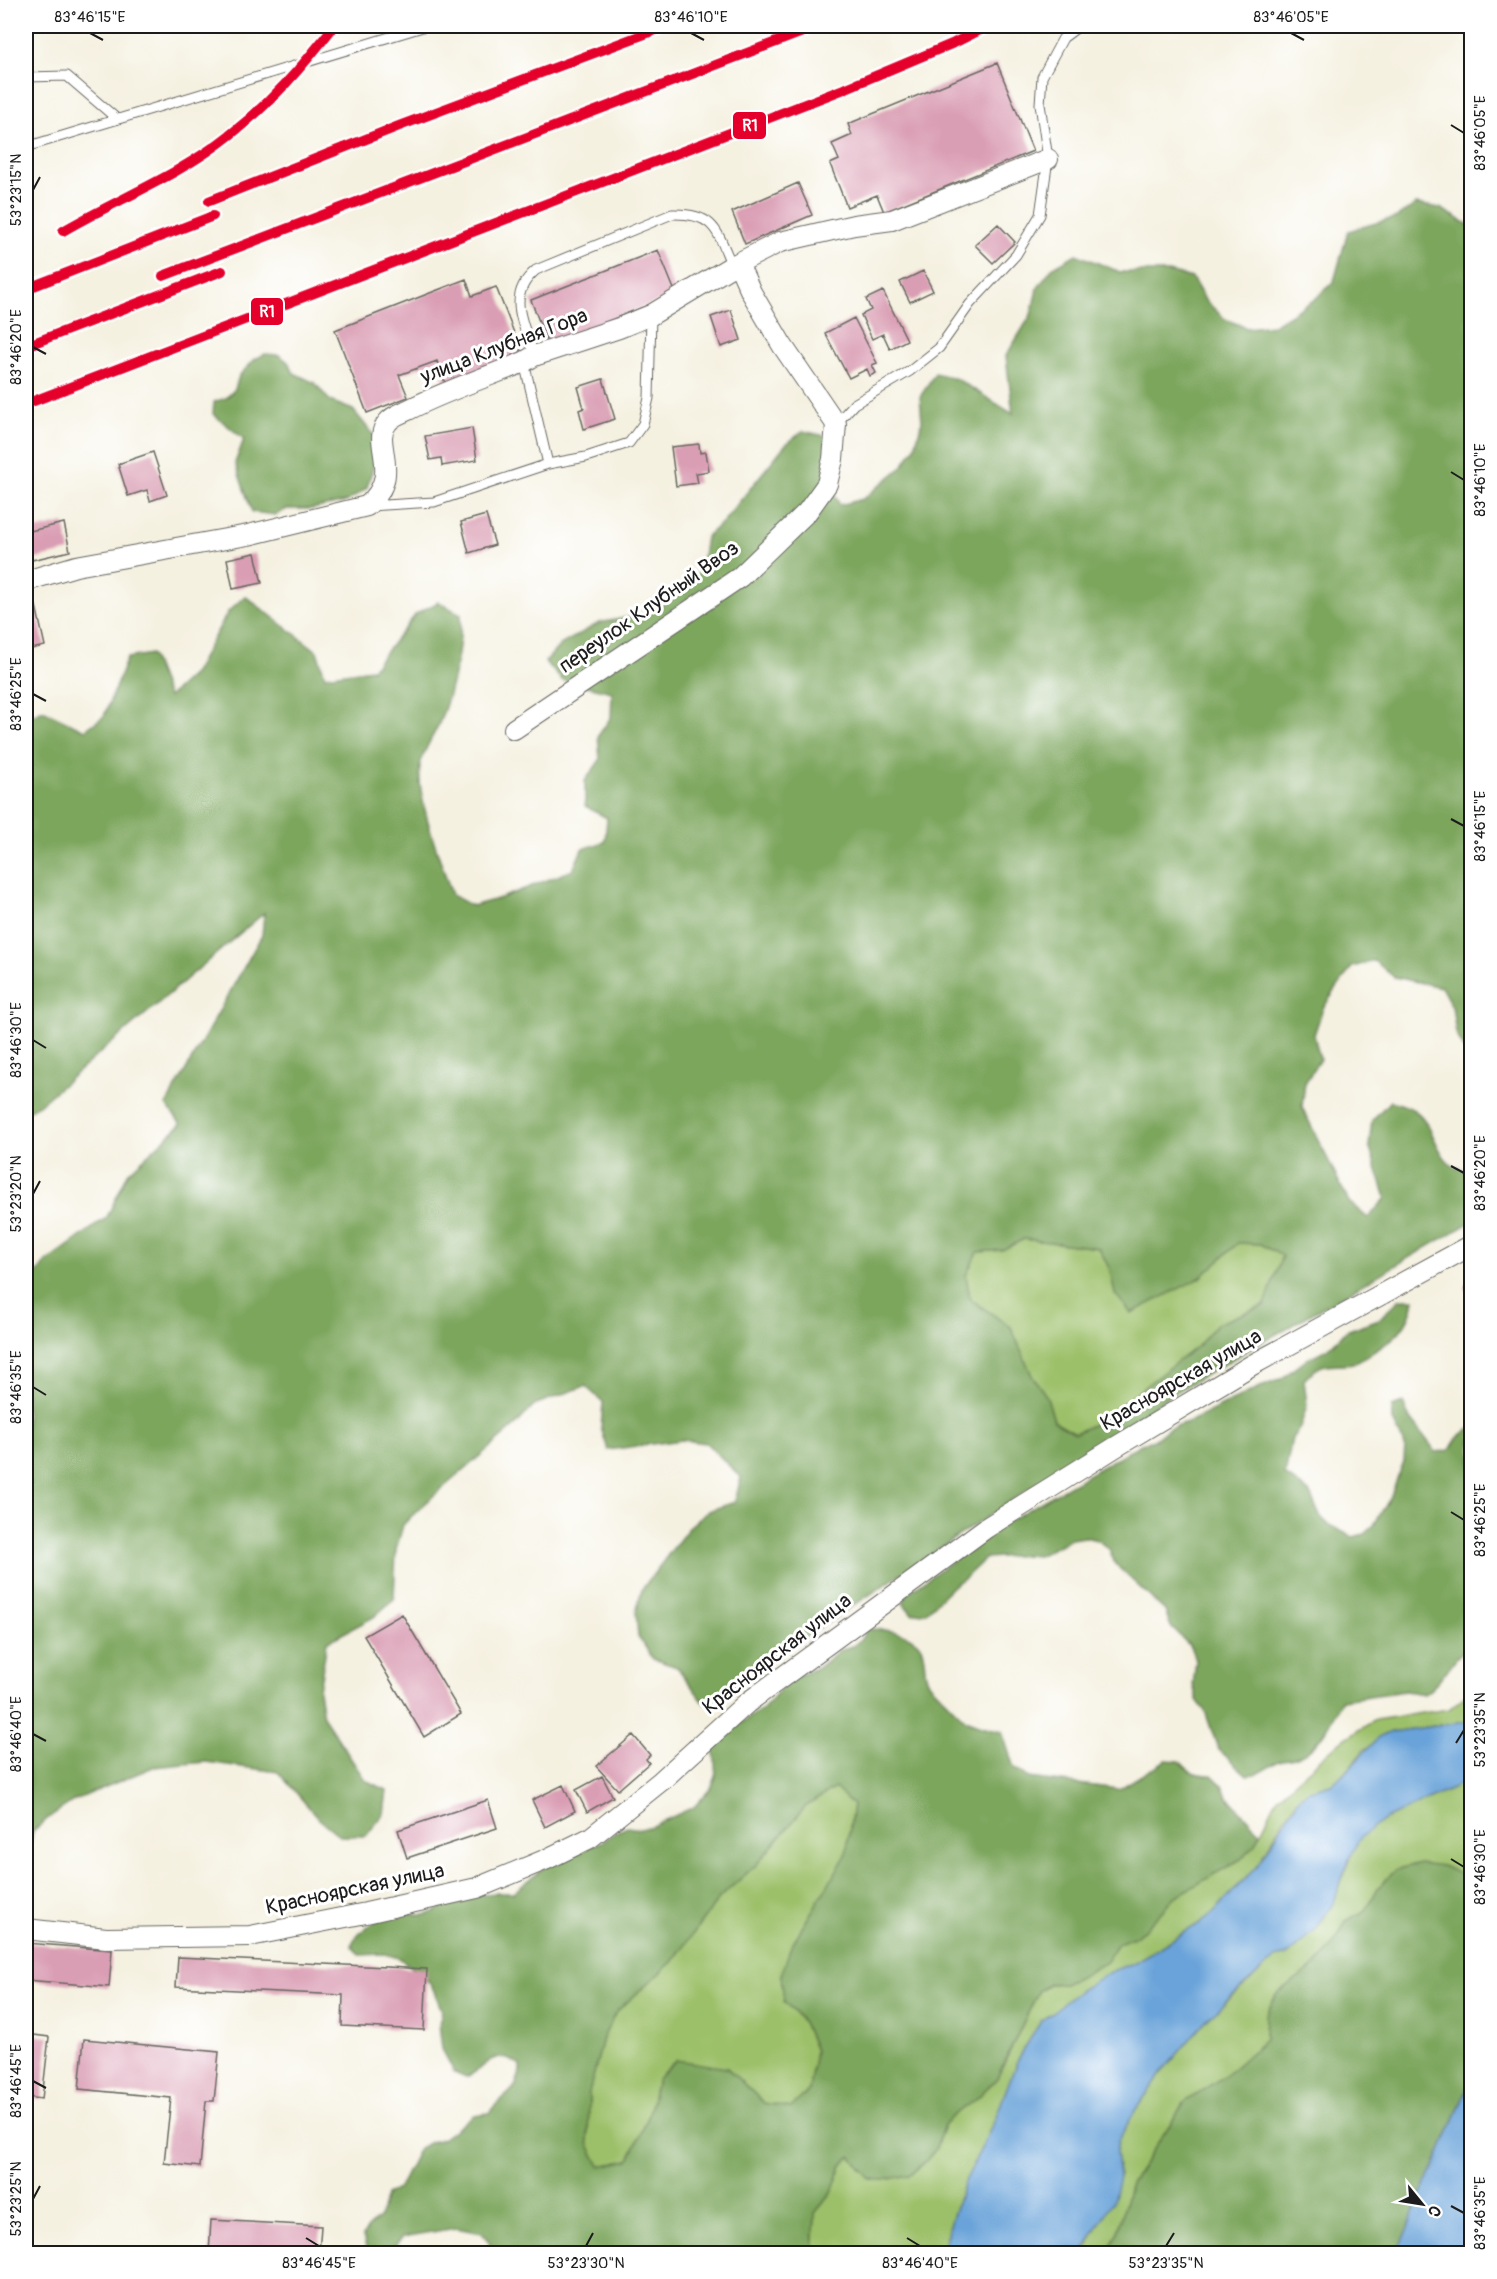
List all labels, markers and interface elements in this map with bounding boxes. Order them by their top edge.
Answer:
text: 83°46'15"E [55,8,126,27]
text: 83°46'10"E [655,8,728,27]
text: 83°46'05"E [1253,8,1329,27]
text: 83°46'05"E [1471,95,1490,171]
line badge: R1 [732,111,767,140]
text: R1 [742,116,758,136]
text: 53°23'15"N [7,154,26,226]
line badge: R1 [250,297,284,326]
text: R1 [259,302,275,322]
street label: улица Клубная Гора [416,302,591,391]
text: 83°46'20"E [7,309,26,385]
text: 83°46'10"E [1471,443,1490,516]
street label: переулок Клубный Ввоз [553,534,745,680]
text: 83°46'25"E [7,657,26,731]
text: 83°46'15"E [1471,790,1490,861]
text: 83°46'30"E [7,1002,26,1078]
text: 83°46'20"E [1471,1135,1490,1211]
text: 53°23'20"N [7,1155,26,1233]
street label: Красноярская улица [1095,1323,1267,1437]
text: 83°46'35"E [7,1350,26,1424]
text: 83°46'25"E [1471,1483,1490,1557]
street label: Красноярская улица [697,1587,857,1721]
text: 53°23'35"N [1471,1692,1490,1768]
text: 83°46'40"E [7,1696,26,1772]
text: 83°46'30"E [1471,1829,1490,1905]
street label: Красноярская улица [263,1857,447,1921]
text: 83°46'45"E [7,2044,26,2118]
text: 53°23'25"N [7,2161,26,2237]
north arrow [1392,2174,1452,2234]
text: 83°46'35"E [1471,2176,1490,2250]
text: С [1423,2202,1445,2220]
text: 83°46'45"E [282,2254,356,2273]
text: 53°23'30"N [547,2254,625,2273]
text: 83°46'40"E [882,2254,958,2273]
text: 53°23'35"N [1128,2254,1204,2273]

